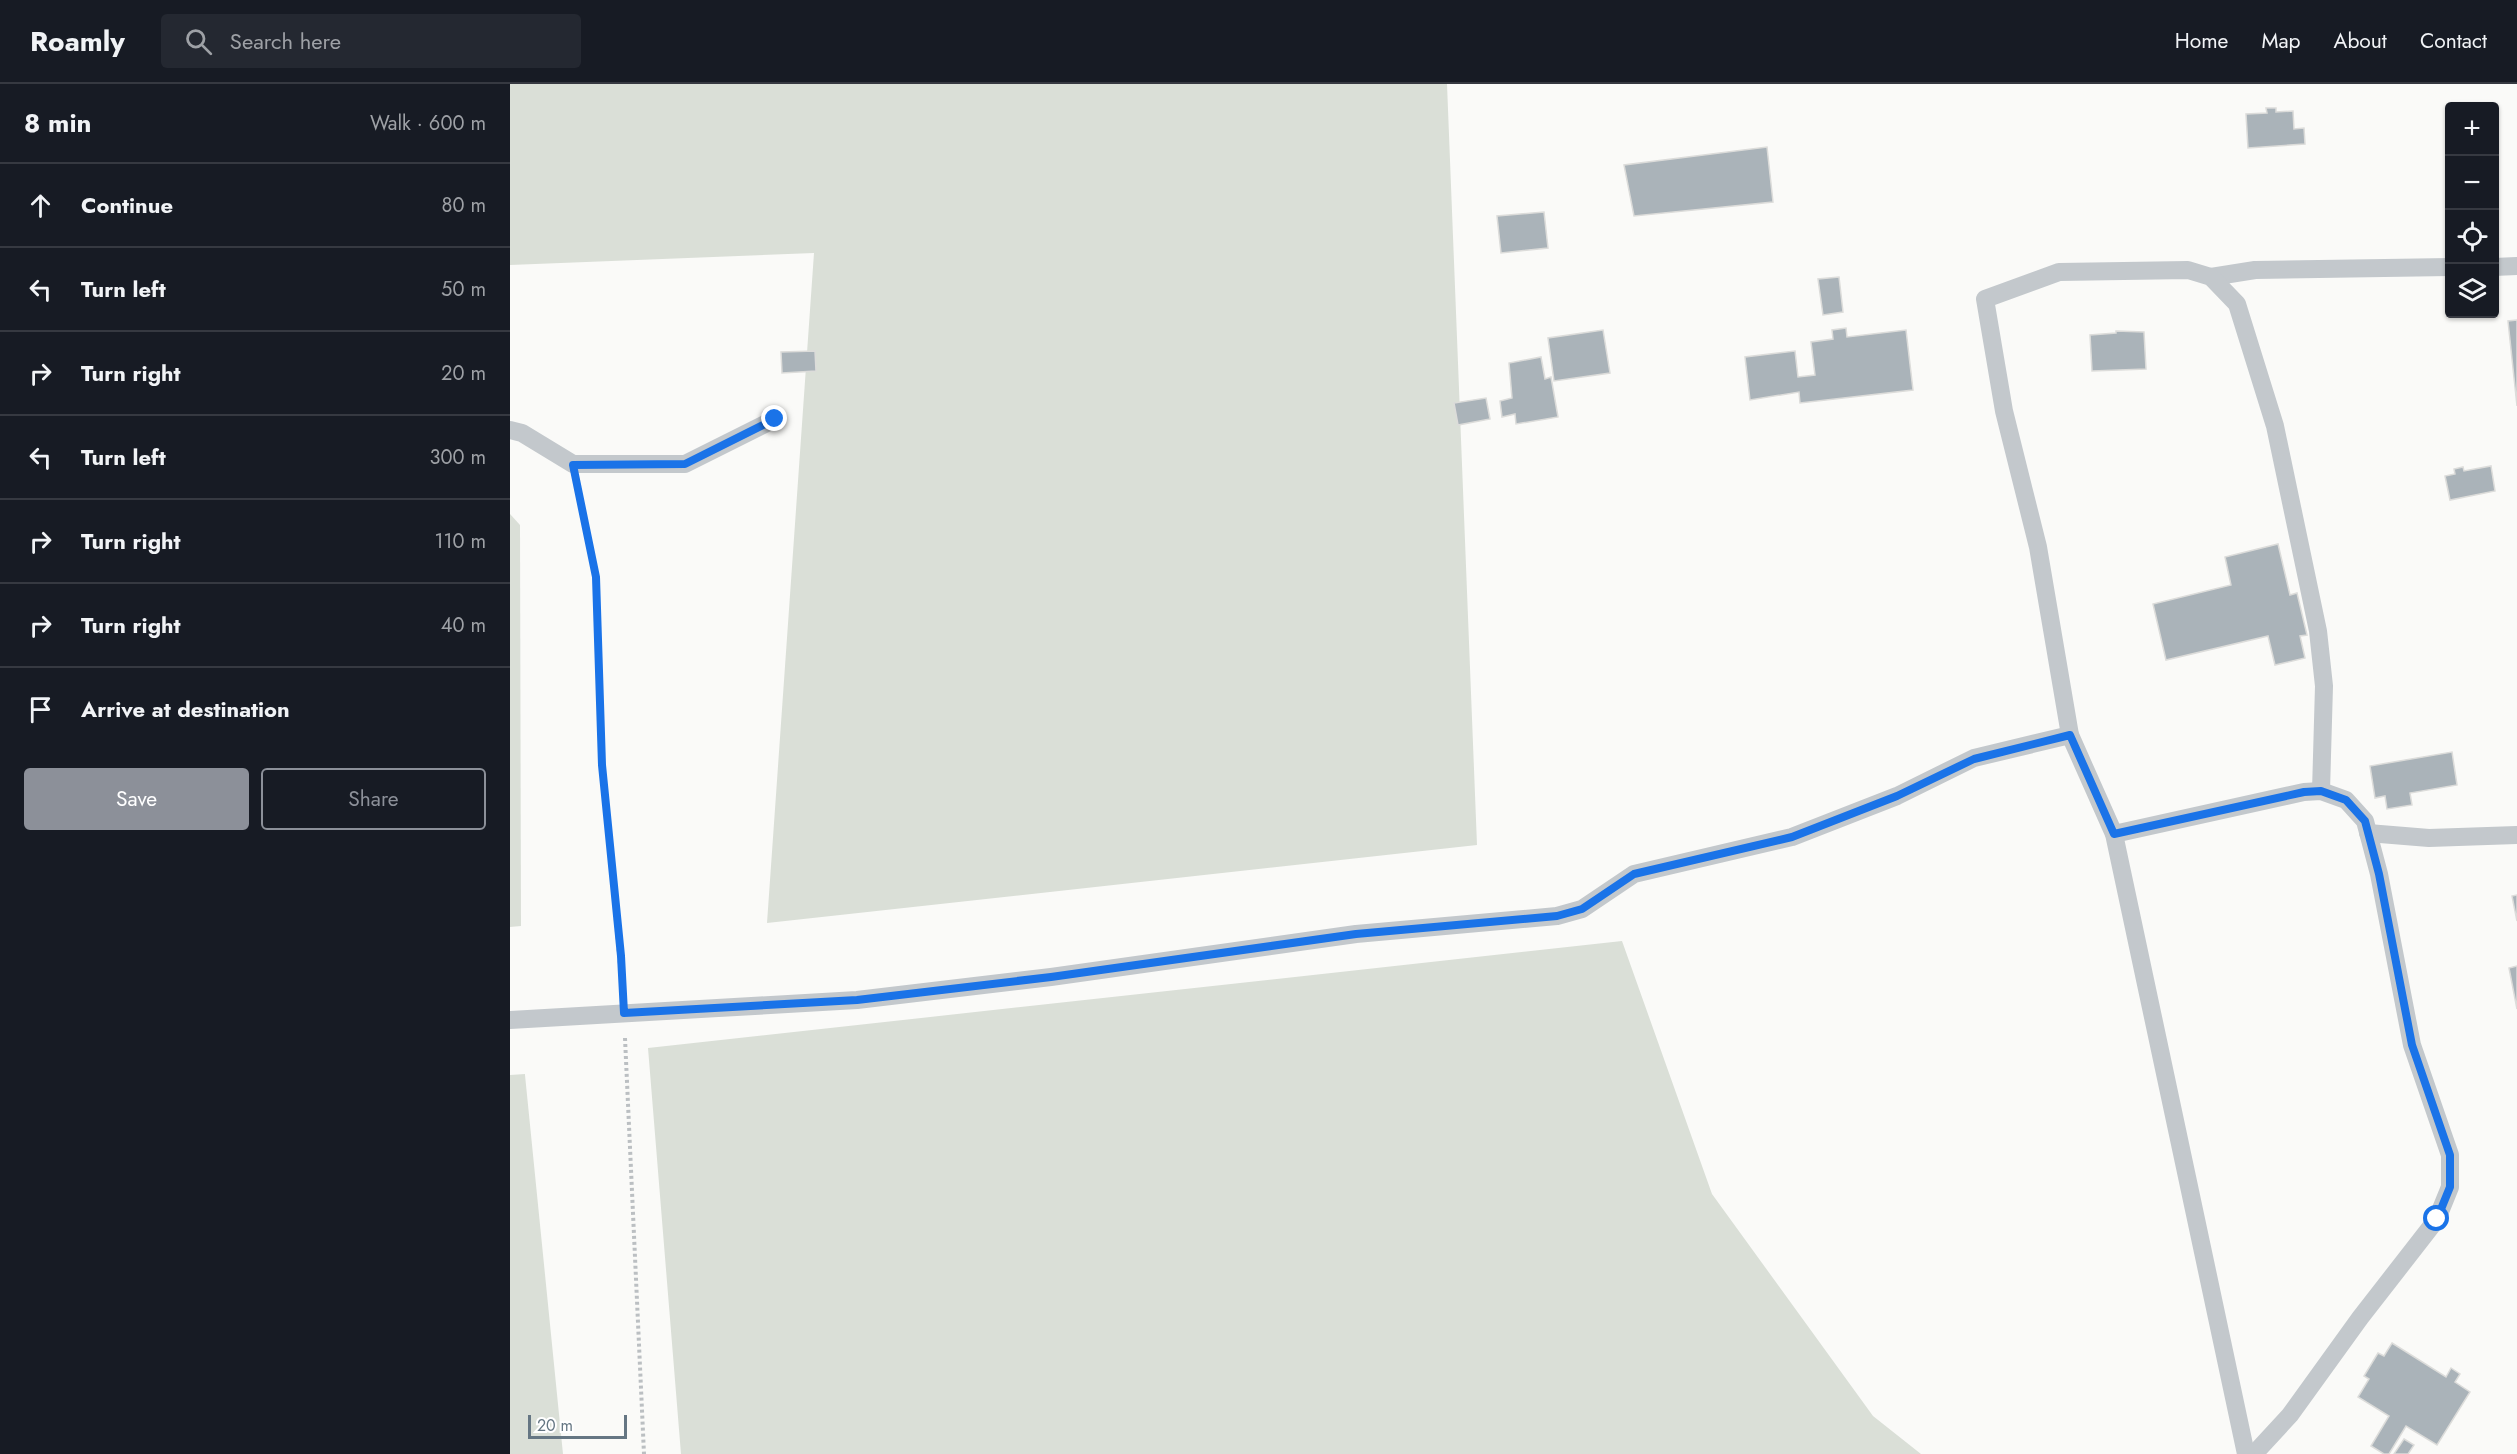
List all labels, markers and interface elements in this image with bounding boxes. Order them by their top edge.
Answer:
search box [161,14,581,68]
text: Roamly [30,21,125,62]
icon: search [182,25,215,58]
text: Search here [230,25,341,57]
text: Home [2175,26,2228,56]
text: Map [2261,26,2301,56]
text: About [2334,26,2387,56]
text: Contact [2420,26,2487,56]
map controls [2445,102,2499,318]
button: + [2445,102,2499,156]
text: 8 min [24,104,92,142]
text: Walk · 600 m [370,109,486,138]
button: − [2445,156,2499,210]
icon: ahead [24,189,57,222]
text: Continue [81,189,173,221]
text: 80 m [441,191,486,220]
button: locate [2445,210,2499,264]
button: layers [2445,264,2499,318]
icon: left [24,273,57,306]
text: Turn left [81,273,166,305]
text: 50 m [441,275,486,304]
icon: right [24,357,57,390]
text: Turn right [81,357,181,389]
text: 20 m [441,359,486,388]
route end [761,405,787,431]
icon: left [24,441,57,474]
text: Turn left [81,441,166,473]
text: 300 m [429,443,486,472]
icon: right [24,525,57,558]
text: Turn right [81,525,181,557]
text: 110 m [434,527,486,556]
icon: right [24,609,57,642]
text: Turn right [81,609,181,641]
text: 40 m [441,611,486,640]
icon: arrive [24,693,57,726]
text: Arrive at destination [81,693,290,725]
button: Save [24,768,249,830]
button: Share [261,768,486,830]
route start [2423,1205,2449,1231]
scale bar [528,1412,627,1440]
text: 20 m [537,1414,573,1437]

